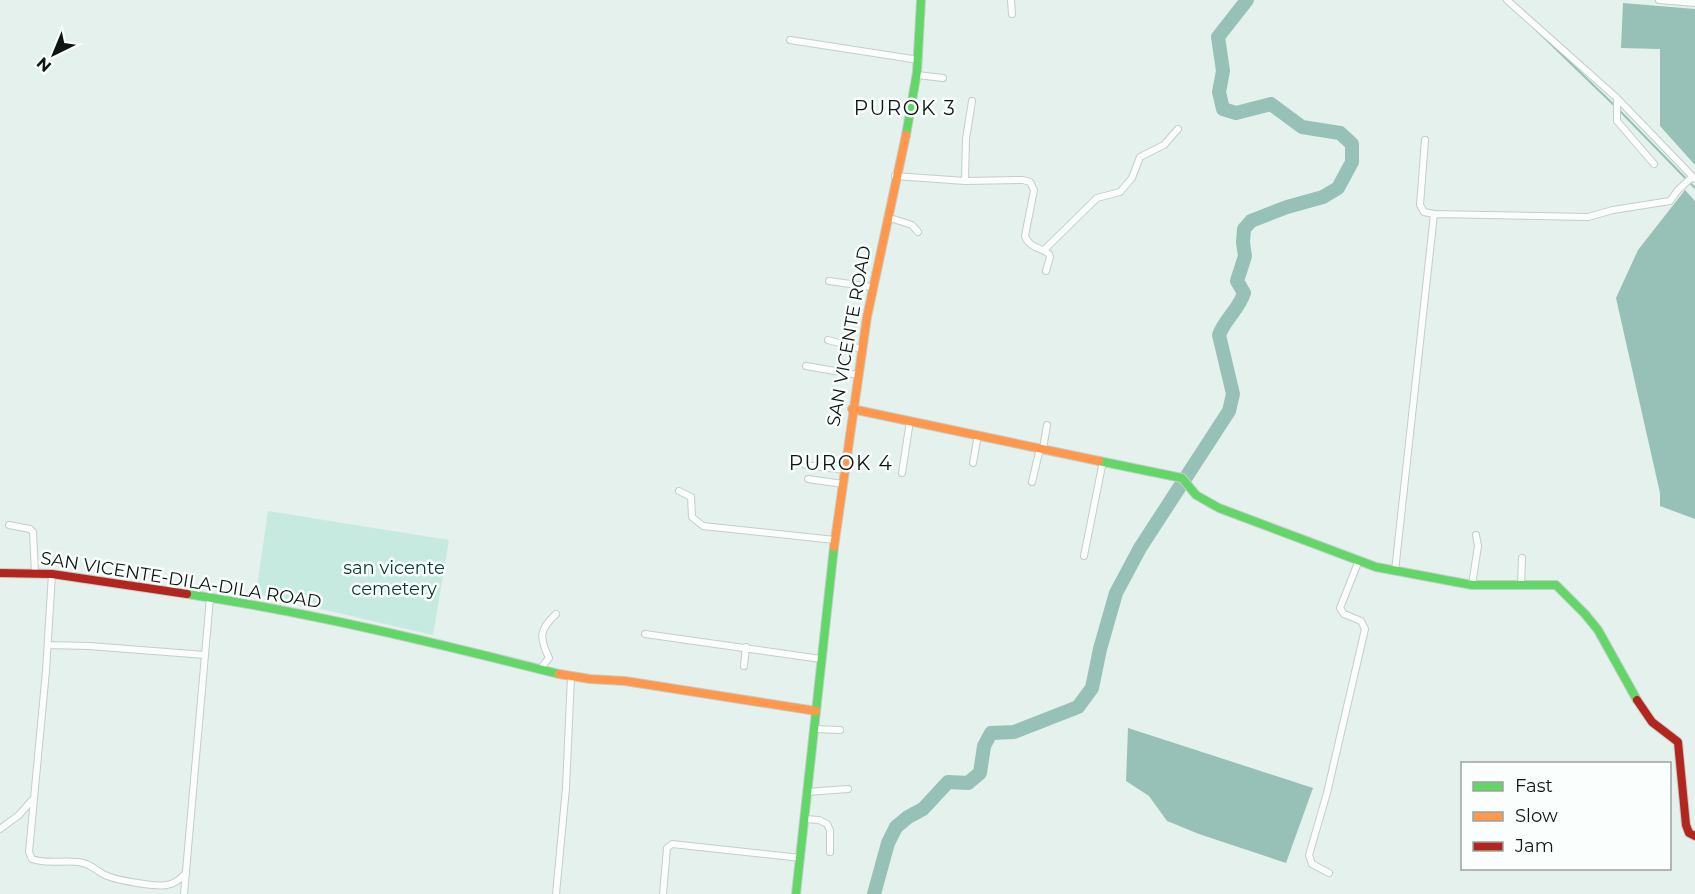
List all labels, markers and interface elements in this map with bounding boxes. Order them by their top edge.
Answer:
north arrow [24,24,84,84]
text: N [33,53,55,76]
district label: PUROK 3 [854,96,956,120]
street label: SAN VICENTE ROAD [822,244,876,428]
district label: PUROK 4 [789,451,893,475]
street label: SAN VICENTE-DILA-DILA ROAD [39,547,323,613]
park label: san vicente cemetery [343,557,445,600]
legend [1461,762,1671,870]
text: Fast [1515,775,1553,797]
text: Slow [1515,805,1558,827]
text: Jam [1514,835,1554,857]

